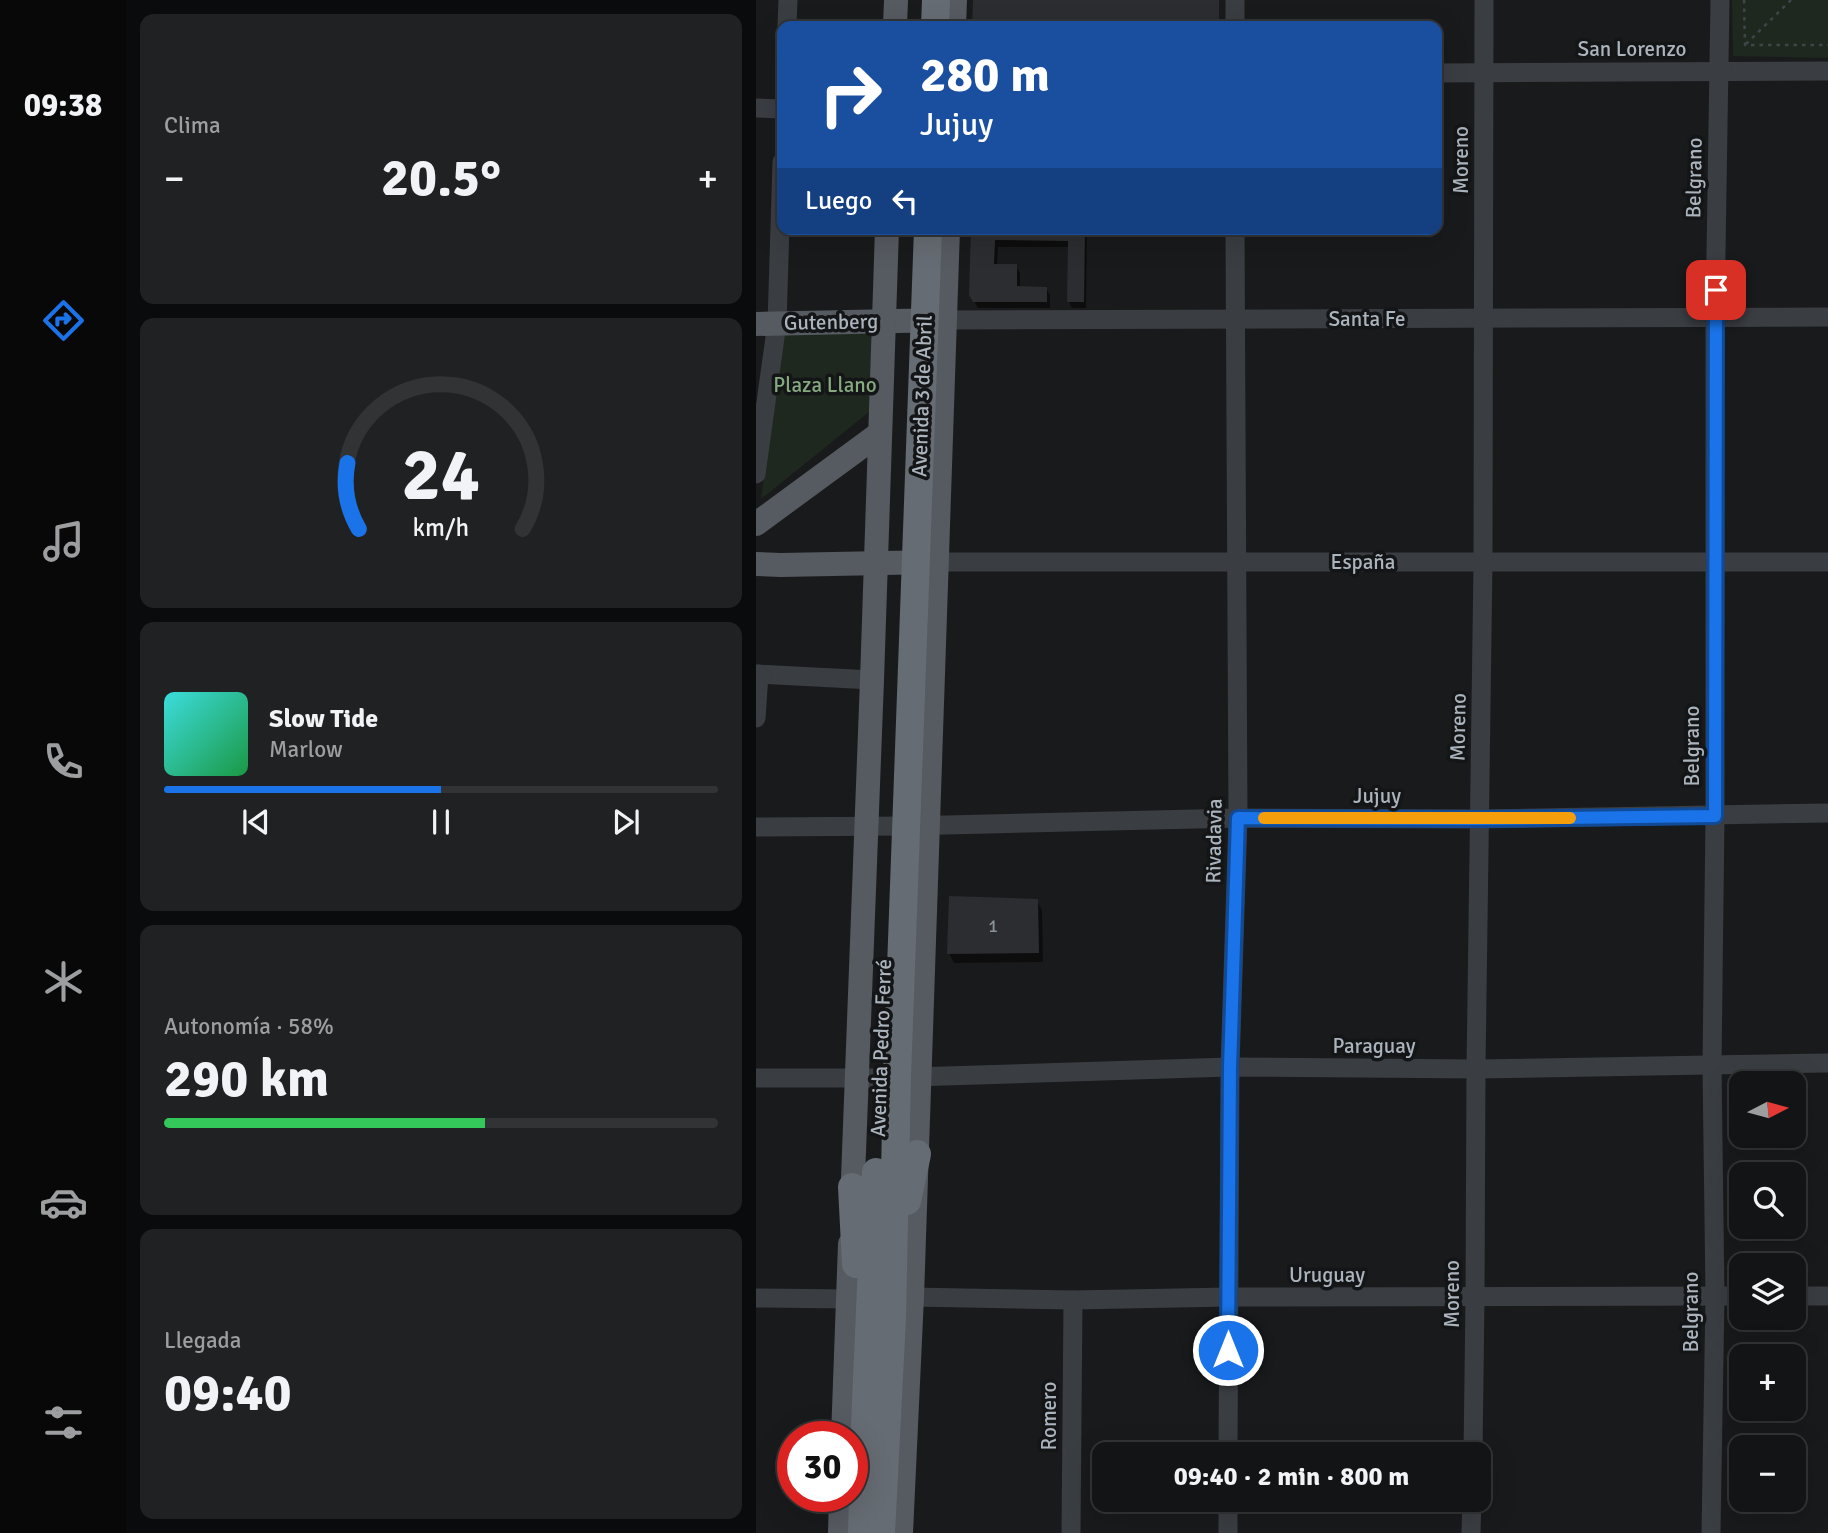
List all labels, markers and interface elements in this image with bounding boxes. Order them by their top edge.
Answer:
street label: San Lorenzo [1577,36,1687,62]
text: 280 m [920,45,1050,105]
icon: right [805,49,896,140]
text: 09:38 [24,86,102,125]
text: Jujuy [920,105,993,144]
text: Clima [164,111,221,140]
street label: Moreno [1448,126,1474,194]
street label: Belgrano [1680,137,1708,219]
text: 20.5° [381,146,501,210]
text: − [164,155,185,202]
text: + [697,155,718,202]
icon: left [886,182,924,220]
text: Luego [805,185,872,217]
pin [1686,260,1746,320]
icon: arrive [1697,271,1735,309]
icon: directions [39,296,88,345]
street label: Santa Fe [1328,306,1406,332]
street label: Gutenberg [784,308,878,336]
street label: Avenida 3 de Abril [906,315,938,477]
park label: Plaza Llano [773,372,877,398]
text: 24 [402,431,480,520]
text: km/h [413,511,469,542]
icon: music [39,517,88,566]
street label: España [1331,549,1395,575]
street label: Moreno [1444,693,1472,761]
text: Slow Tide [269,703,378,735]
street label: Belgrano [1679,706,1705,786]
text: Marlow [269,735,343,764]
icon: phone [39,737,88,786]
street label: Jujuy [1353,783,1401,809]
street label: Rivadavia [1200,798,1228,884]
icon: previous [237,803,275,841]
icon: pause [422,803,460,841]
icon: next [607,803,645,841]
house number: 1 [988,915,998,937]
icon: climate [39,957,88,1006]
street label: Avenida Pedro Ferré [865,959,897,1137]
text: Autonomía · 58% [164,1012,334,1041]
street label: Paraguay [1332,1033,1416,1059]
text: 290 km [164,1047,329,1111]
north arrow [1729,1071,1806,1148]
map controls [1729,1071,1806,1512]
button: search [1729,1162,1806,1239]
icon: car [39,1178,88,1227]
button: layers [1729,1253,1806,1330]
street label: Moreno [1439,1260,1465,1328]
street label: Uruguay [1289,1262,1365,1288]
street label: Belgrano [1678,1272,1704,1352]
position arrow [1191,1313,1265,1387]
text: Llegada [164,1326,241,1355]
button: + [1729,1344,1806,1421]
text: 09:40 [164,1361,292,1425]
street label: Romero [1036,1382,1062,1450]
icon: filters [39,1398,88,1447]
speed limit sign: 30 [777,1421,868,1512]
button: − [1729,1435,1806,1512]
text: 09:40 · 2 min · 800 m [1174,1461,1409,1493]

